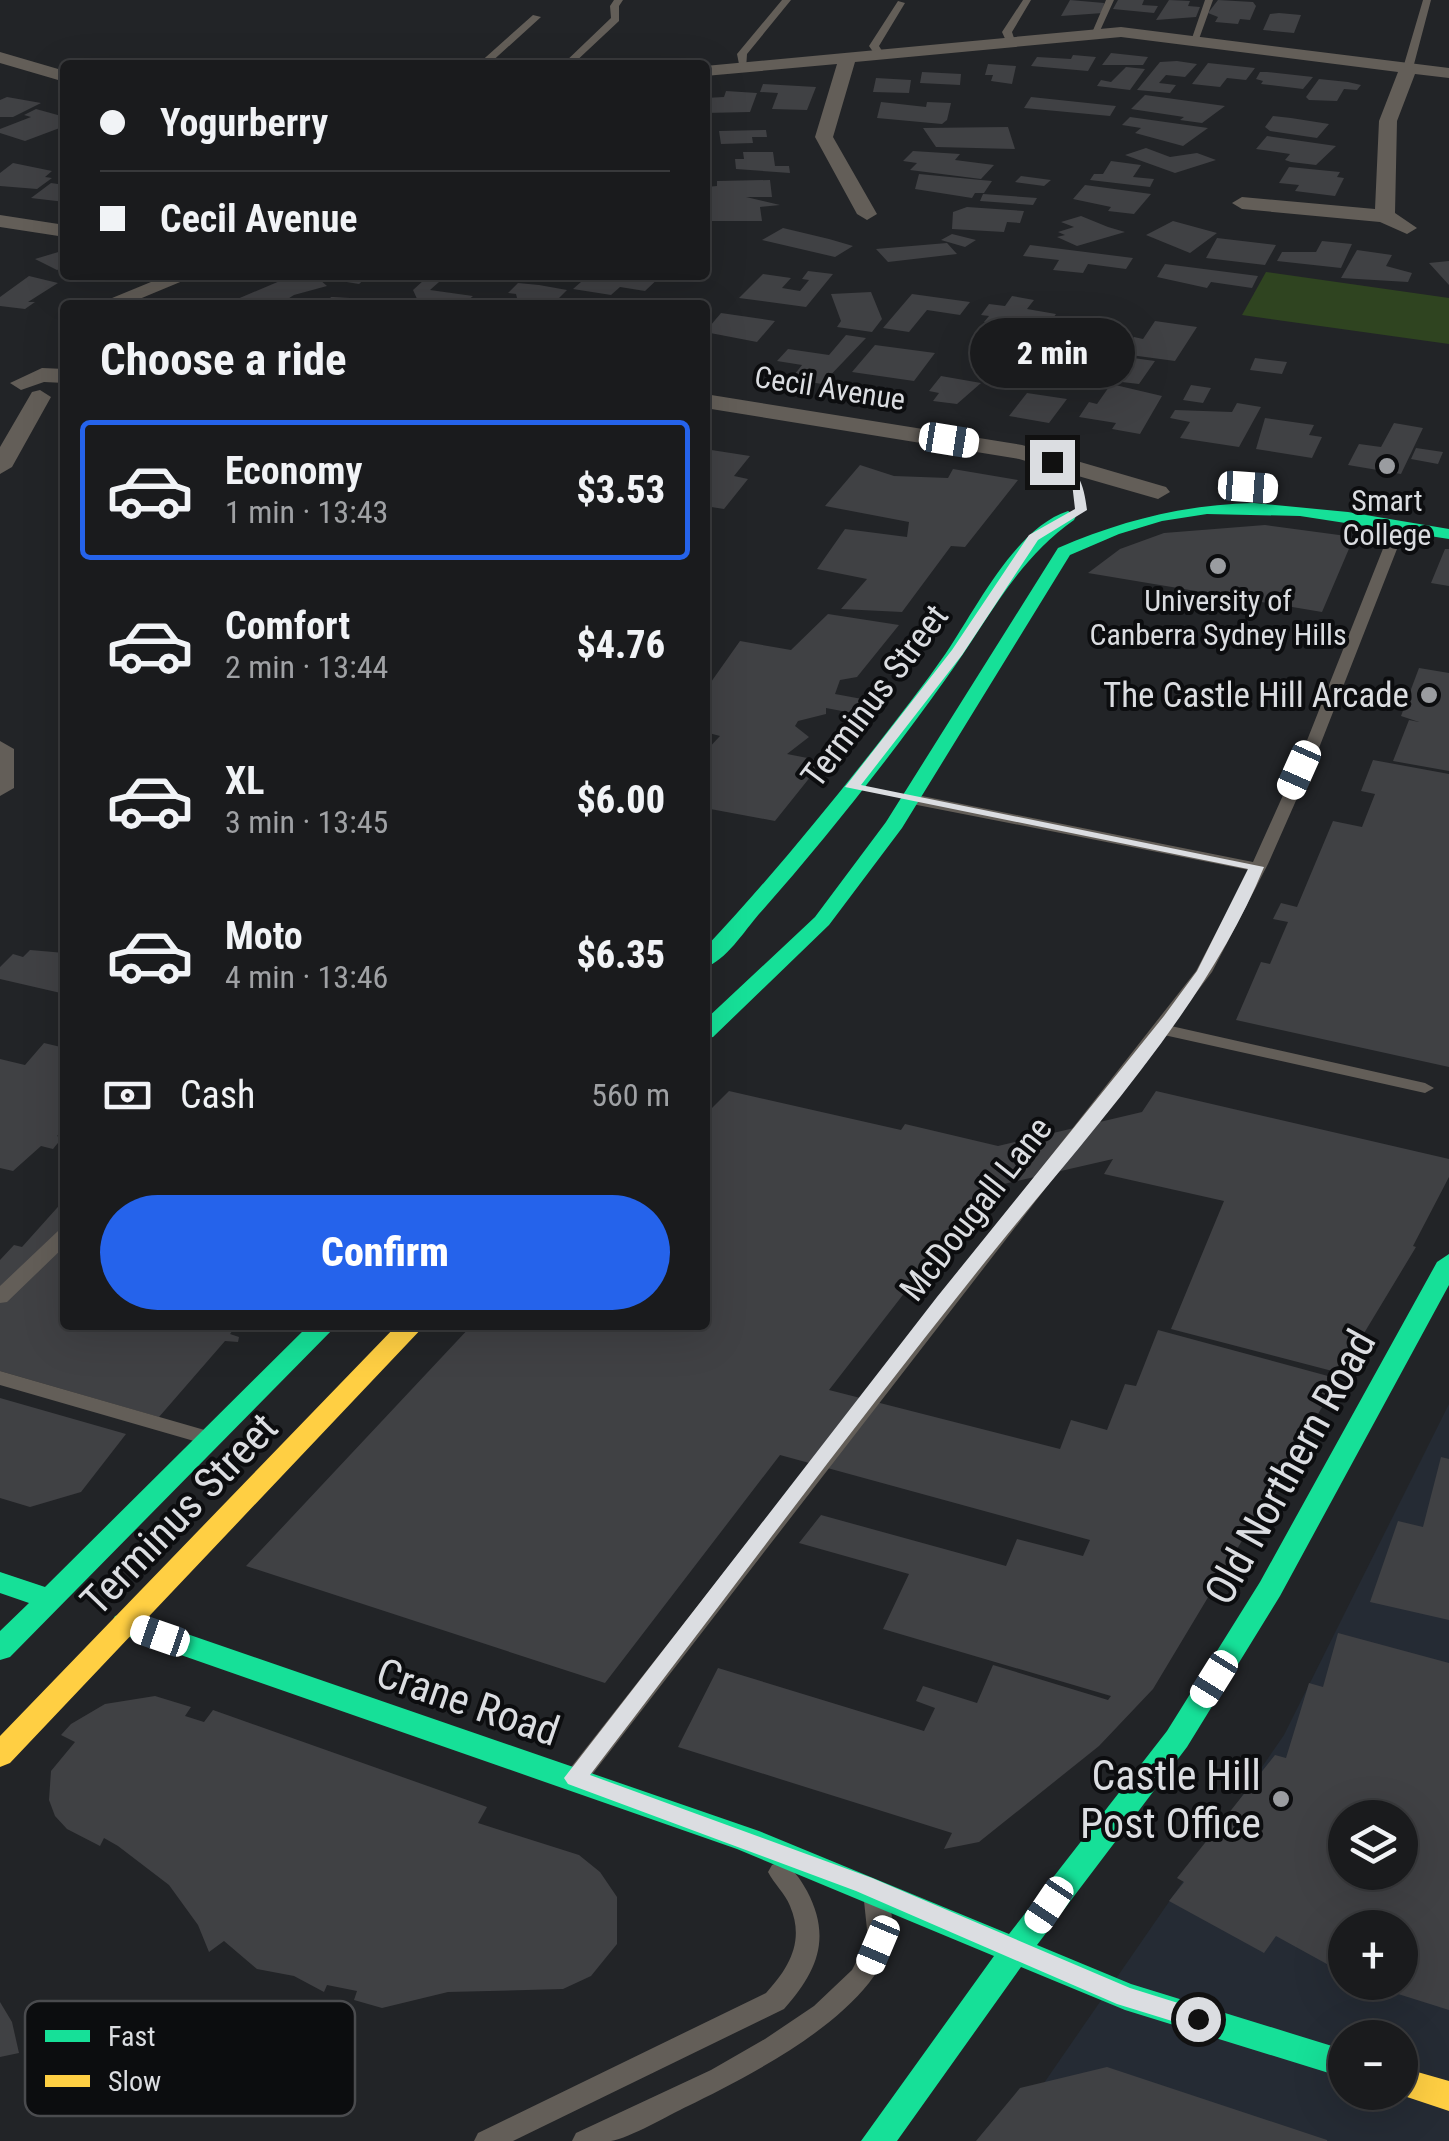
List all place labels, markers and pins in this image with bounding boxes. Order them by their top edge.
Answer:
marker: Smart College [1376,455,1398,477]
place label: Smart College [1343,483,1431,552]
marker: University of Canberra Sydney Hills [1207,555,1229,577]
place label: University of Canberra Sydney Hills [1089,583,1347,652]
place label: The Castle Hill Arcade [1103,675,1409,716]
marker: The Castle Hill Arcade [1418,684,1440,706]
place label: Castle Hill Post Office [1080,1751,1261,1848]
marker: Castle Hill Post Office [1270,1788,1292,1810]

